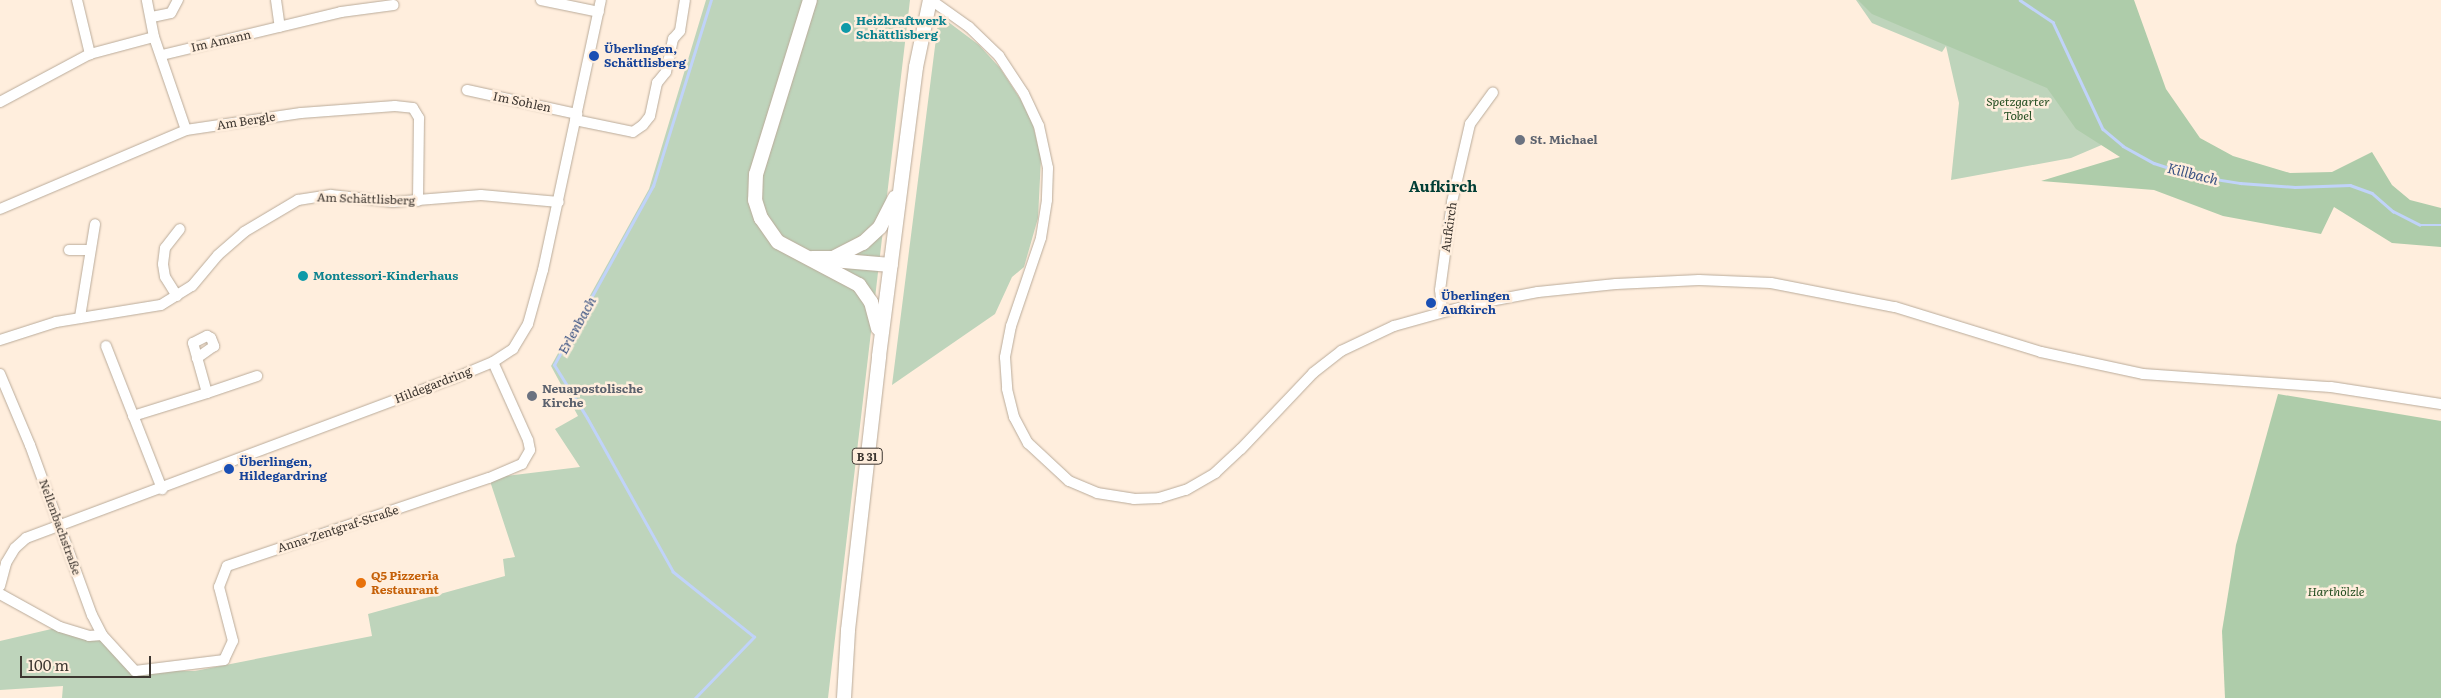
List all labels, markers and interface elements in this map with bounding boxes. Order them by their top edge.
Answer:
place label: Heizkraftwerk Schättlisberg [856,14,946,42]
marker: Heizkraftwerk Schättlisberg [840,22,852,34]
street label: Im Amann [190,27,252,55]
place label: Überlingen, Schättlisberg [604,42,686,70]
marker: Überlingen, Schättlisberg [588,50,600,62]
street label: Im Sohlen [492,89,552,115]
park label: Spetzgarter Tobel [1986,95,2050,123]
street label: Am Bergle [216,109,276,133]
place label: St. Michael [1530,133,1598,147]
marker: St. Michael [1514,134,1526,146]
water label: Killbach [2166,159,2220,187]
district label: Aufkirch [1409,177,1477,195]
street label: Am Schättlisberg [317,190,415,208]
street label: Aufkirch [1438,201,1460,253]
place label: Montessori-Kinderhaus [313,269,458,283]
marker: Montessori-Kinderhaus [297,270,309,282]
place label: Überlingen Aufkirch [1441,289,1510,317]
water label: Erlenbach [553,293,599,357]
marker: Überlingen Aufkirch [1425,297,1437,309]
street label: Hildegardring [392,364,474,406]
place label: Neuapostolische Kirche [542,382,643,410]
marker: Neuapostolische Kirche [526,390,538,402]
road number: B 31 [851,448,883,464]
place label: Überlingen, Hildegardring [239,455,327,483]
marker: Überlingen, Hildegardring [223,463,235,475]
street label: Nellenbachstraße [36,477,84,577]
street label: Anna-Zentgraf-Straße [276,503,400,555]
place label: Q5 Pizzeria Restaurant [371,569,439,597]
marker: Q5 Pizzeria Restaurant [355,577,367,589]
park label: Harthölzle [2307,585,2365,599]
scale bar [22,646,154,678]
text: 100 m [28,653,69,676]

